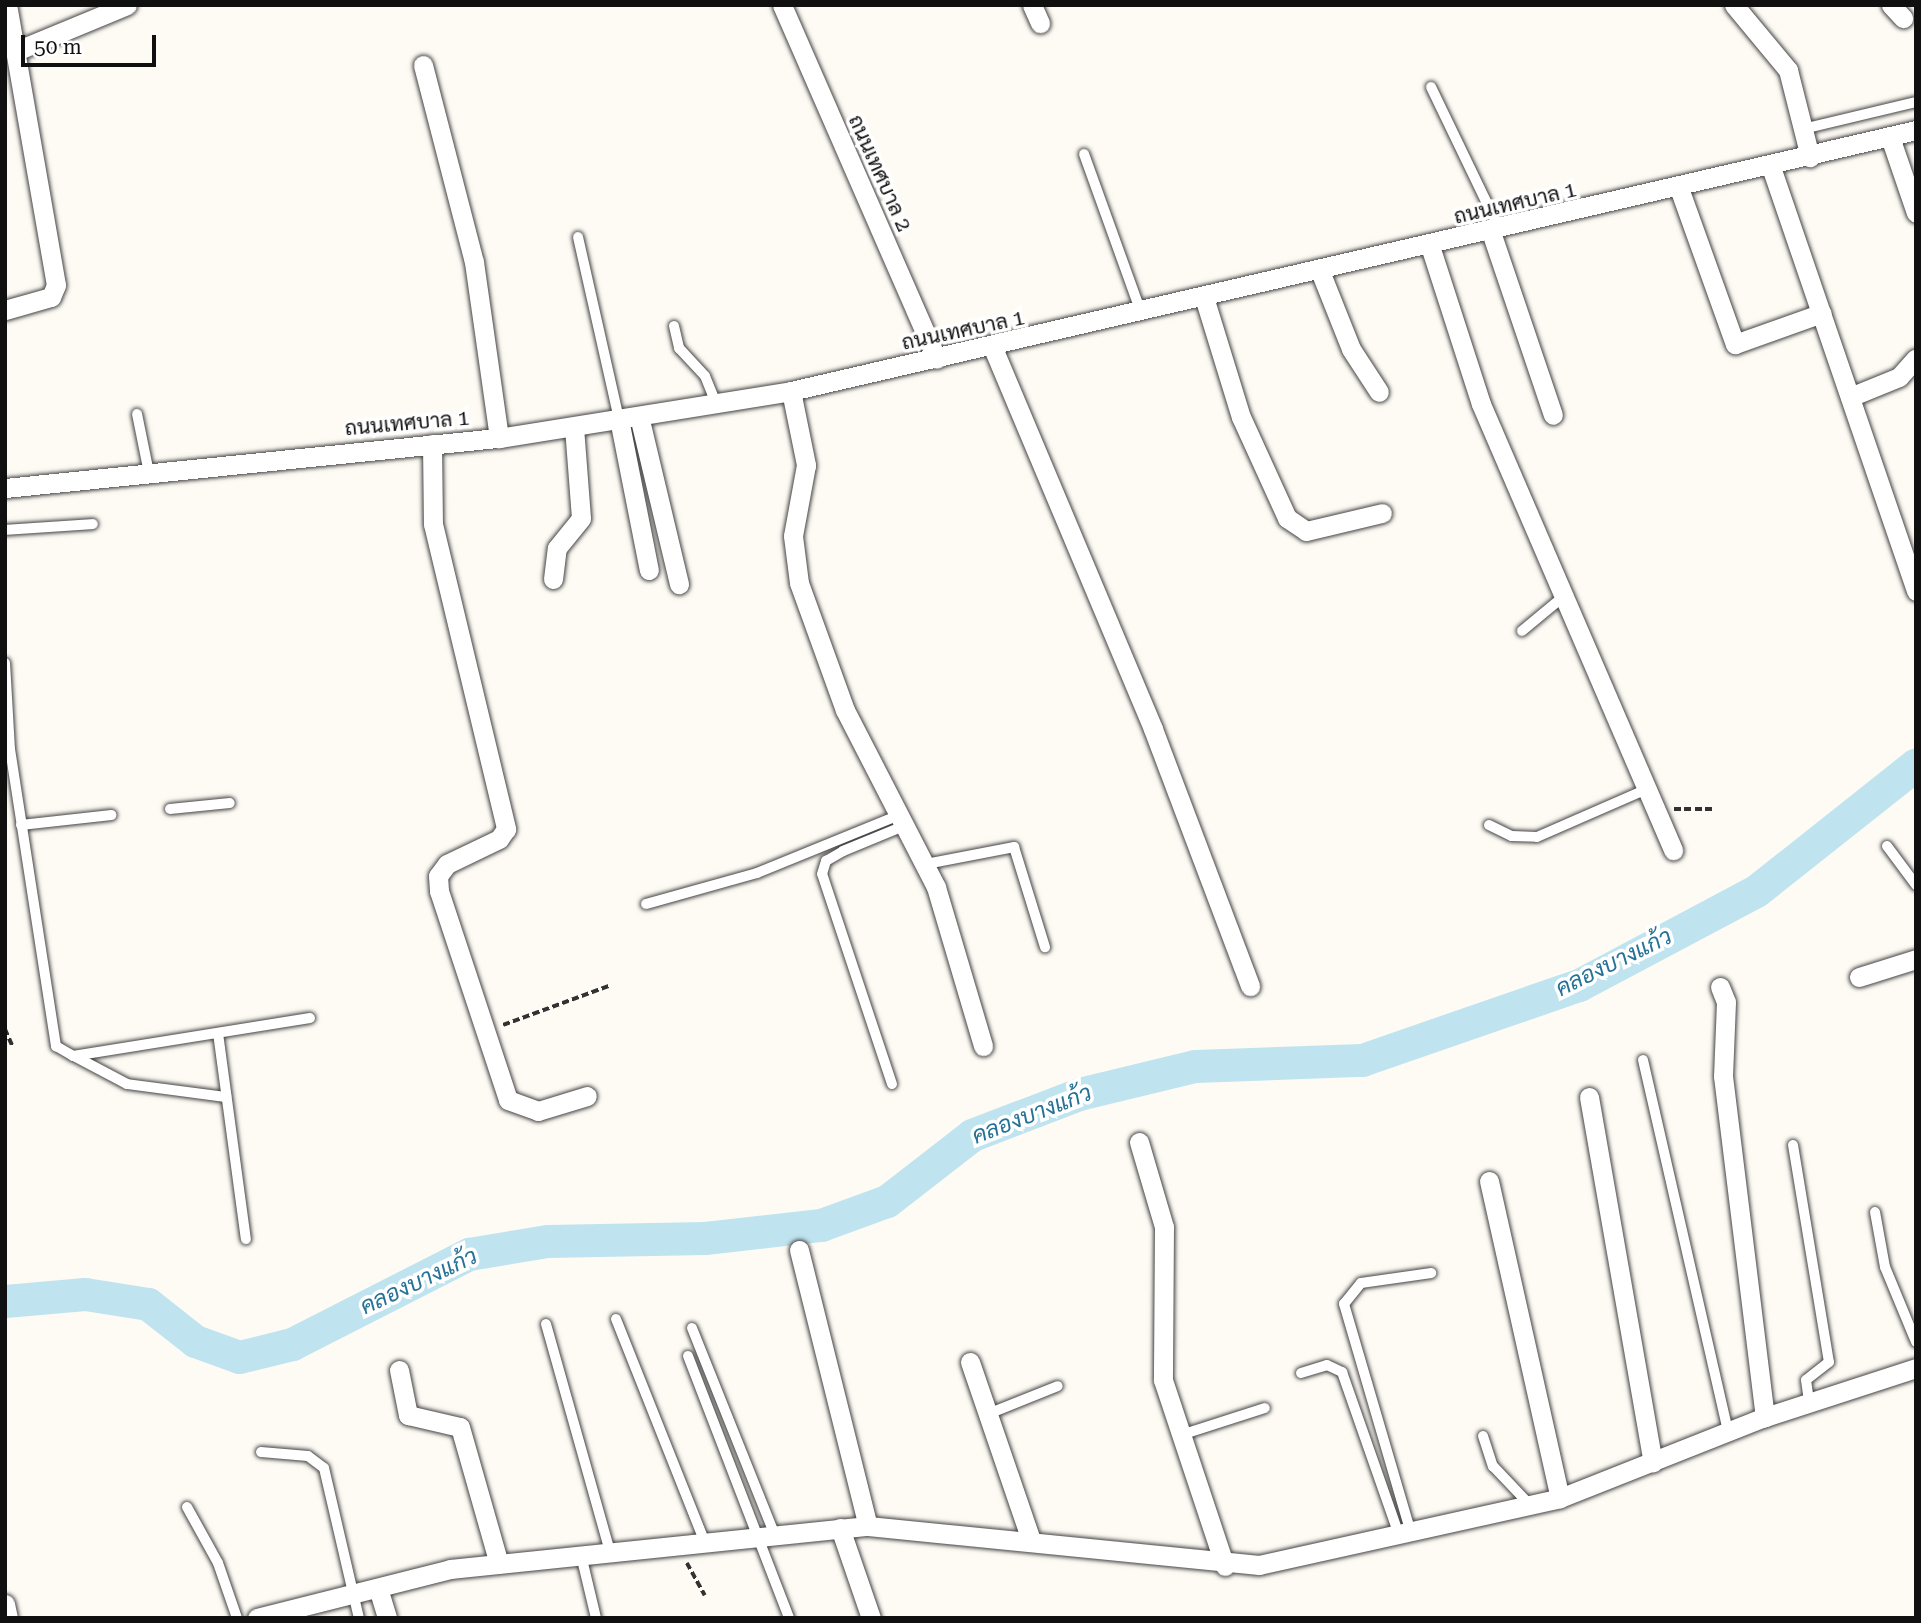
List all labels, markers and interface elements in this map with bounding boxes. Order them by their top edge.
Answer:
scale bar [24,21,159,65]
text: 50 m [34,35,82,59]
street label: ถนนเทศบาล 2 [843,111,917,235]
street label: ถนนเทศบาล 1 [1451,177,1579,229]
street label: ถนนเทศบาล 1 [899,305,1027,355]
street label: ถนนเทศบาล 1 [344,405,470,441]
water label: คลองบางแก้ว [1551,923,1677,1003]
water label: คลองบางแก้ว [968,1080,1096,1150]
water label: คลองบางแก้ว [356,1243,482,1321]

